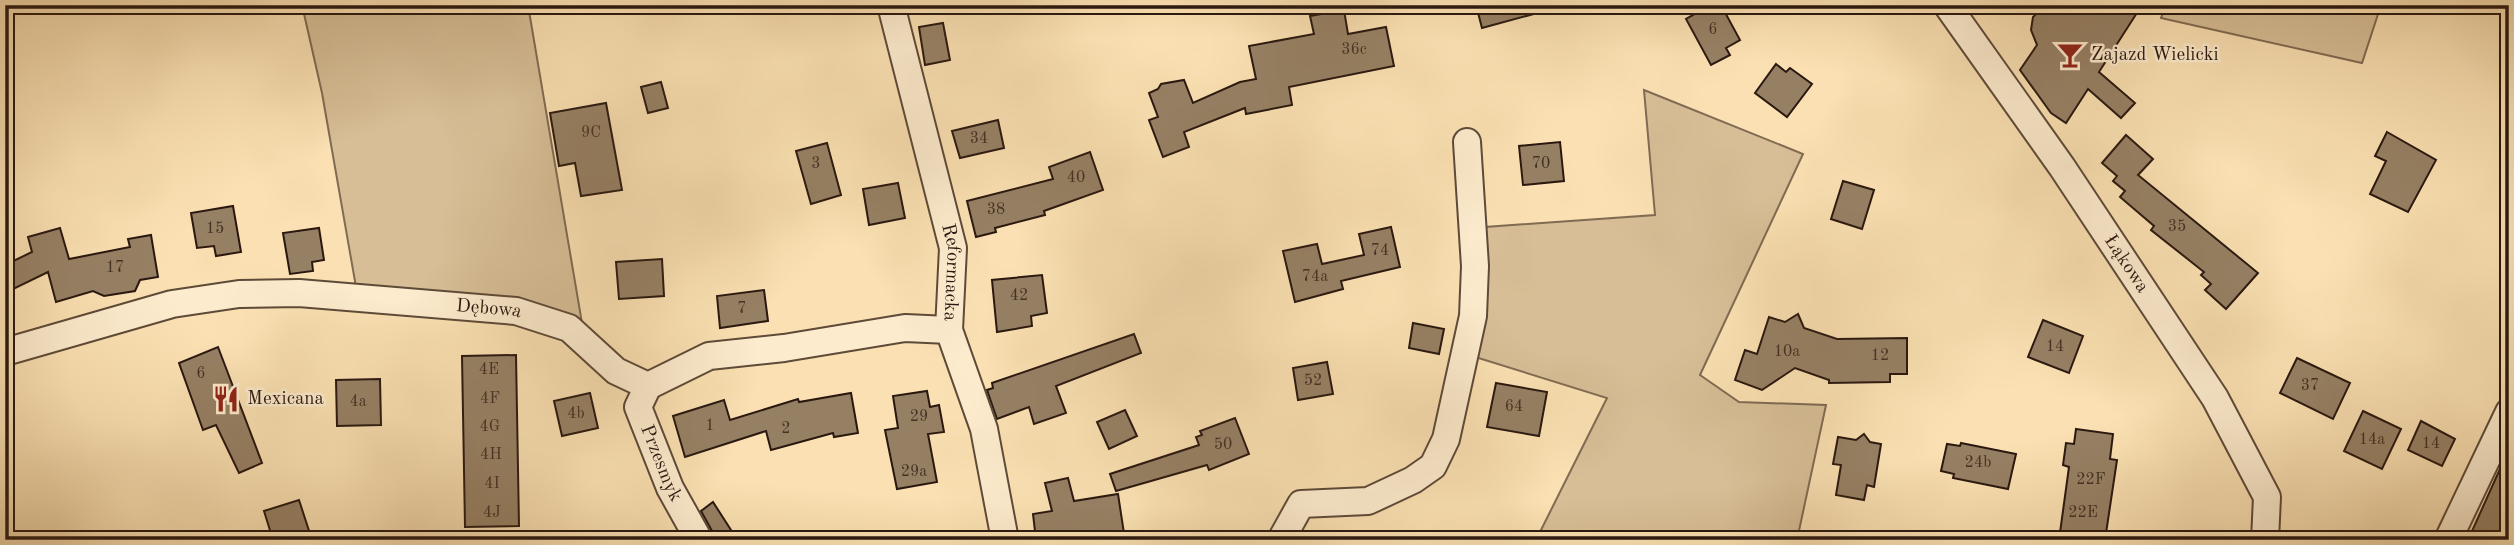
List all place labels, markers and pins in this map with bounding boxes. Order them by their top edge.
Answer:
bar icon: Zajazd Wielicki [2055,40,2085,70]
place label: Zajazd Wielicki [2091,46,2219,65]
restaurant icon: Mexicana [211,384,241,414]
place label: Mexicana [247,390,325,409]

